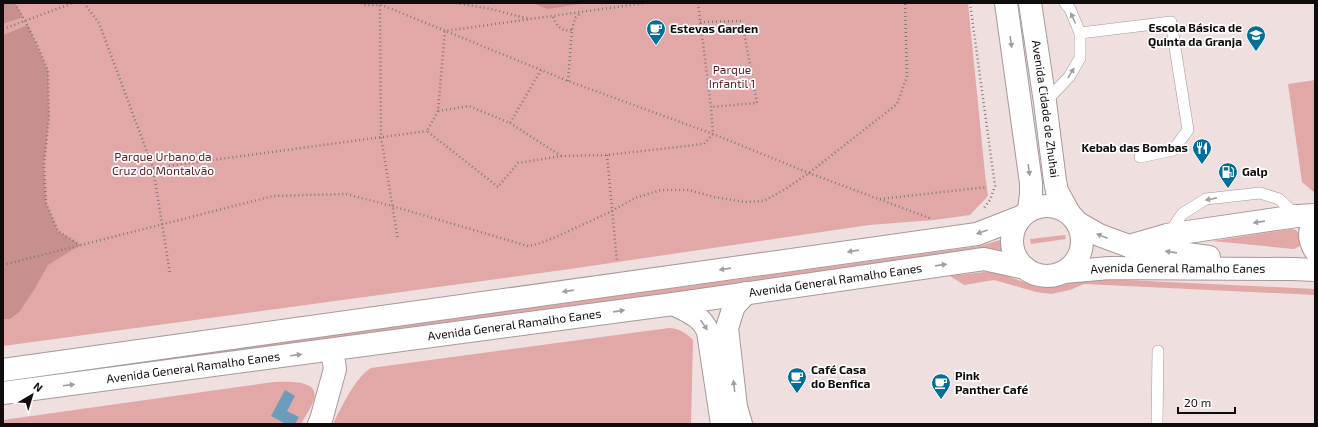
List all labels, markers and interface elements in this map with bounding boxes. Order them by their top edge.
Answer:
one-way arrow [1070,11,1076,23]
cafe icon: Estevas Garden [645,18,667,46]
place label: Escola Básica de Quinta da Granja [1148,20,1242,49]
place label: Estevas Garden [670,21,758,35]
school or university icon: Escola Básica de Quinta da Granja [1245,24,1267,52]
one-way arrow [1008,36,1014,48]
street label: Avenida Cidade de Zhuhai [1030,39,1063,178]
park label: Parque Infantil 1 [709,62,755,90]
one-way arrow [1067,68,1075,78]
restaurant icon: Kebab das Bombas [1191,137,1213,165]
place label: Kebab das Bombas [1081,140,1188,154]
park label: Parque Urbano da Cruz do Montalvão [112,149,214,177]
fuel station icon: Galp [1217,161,1239,189]
one-way arrow [1026,164,1032,176]
place label: Galp [1242,164,1268,178]
one-way arrow [1204,196,1217,202]
one-way arrow [1253,219,1265,225]
one-way arrow [975,229,987,235]
one-way arrow [1096,233,1108,239]
one-way arrow [847,248,860,254]
one-way arrow [1165,249,1177,255]
street label: Avenida General Ramalho Eanes [748,260,923,299]
street label: Avenida General Ramalho Eanes [1090,260,1265,276]
one-way arrow [935,262,947,268]
one-way arrow [719,266,731,273]
one-way arrow [562,288,574,295]
street label: Avenida General Ramalho Eanes [427,306,602,343]
one-way arrow [612,308,625,314]
one-way arrow [700,320,708,331]
street label: Avenida General Ramalho Eanes [106,348,281,385]
one-way arrow [289,352,302,358]
place label: Café Casa do Benfica [811,362,871,390]
cafe icon: Café Casa do Benfica [786,366,808,394]
place label: Pink Panther Café [955,368,1028,396]
cafe icon: Pink Panther Café [930,372,952,400]
north arrow [12,375,52,415]
text: N [31,379,46,394]
one-way arrow [731,380,737,392]
one-way arrow [63,382,75,388]
scale bar [1178,389,1235,415]
text: 20 m [1184,395,1211,409]

